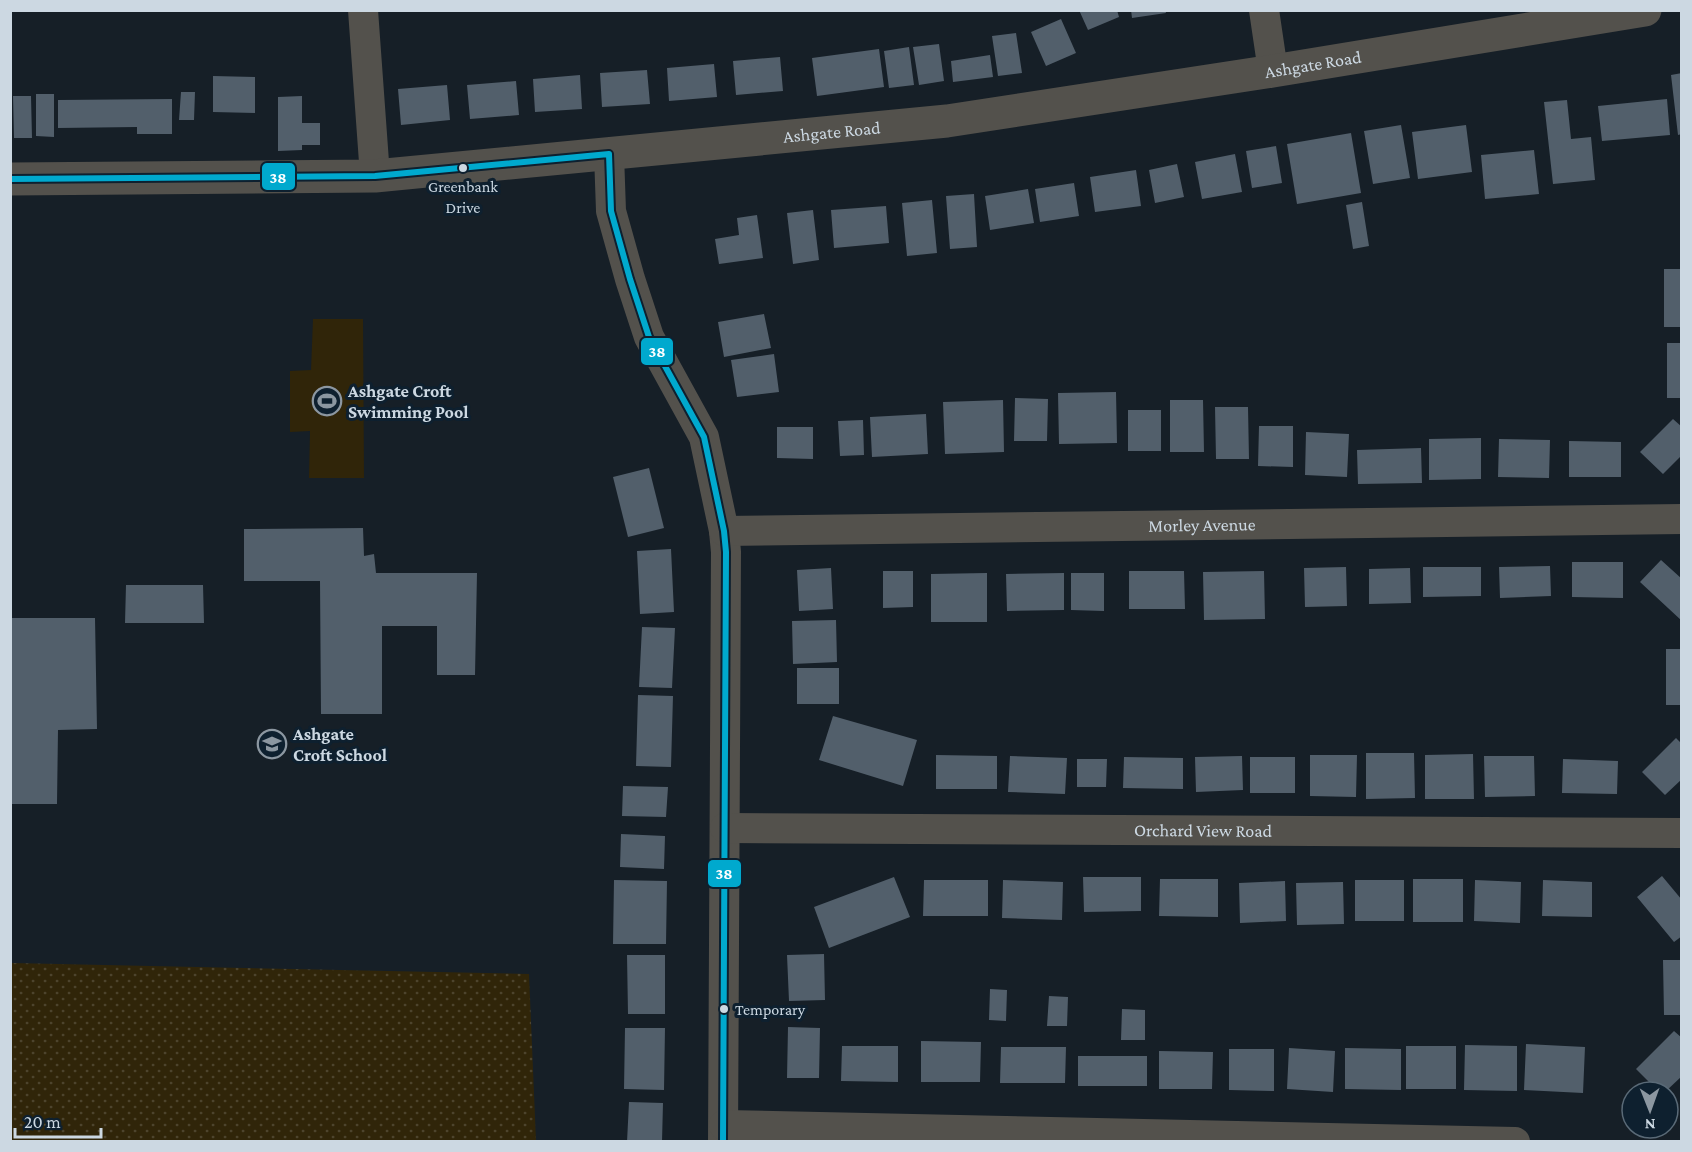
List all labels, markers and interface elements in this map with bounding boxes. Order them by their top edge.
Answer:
street label: Ashgate Road [1263,47,1363,82]
street label: Ashgate Road [782,117,882,147]
line badge: 38 [261,162,296,191]
marker: Greenbank Drive [457,162,469,174]
text: 38 [269,169,287,186]
place label: Greenbank Drive [428,178,498,216]
line badge: 38 [640,337,674,366]
text: 38 [648,343,666,360]
place label: Ashgate Croft Swimming Pool [347,381,469,422]
sports icon: Ashgate Croft Swimming Pool [311,385,343,417]
street label: Morley Avenue [1148,514,1256,536]
place label: Ashgate Croft School [292,724,387,765]
school or university icon: Ashgate Croft School [256,728,288,760]
street label: Orchard View Road [1134,820,1273,841]
line badge: 38 [707,859,742,888]
text: 38 [715,865,733,882]
place label: Temporary [735,1001,806,1019]
marker: Temporary [718,1003,730,1015]
north arrow [1620,1080,1680,1140]
scale bar [15,1101,100,1139]
text: 20 m [24,1112,61,1132]
text: N [1645,1116,1656,1133]

